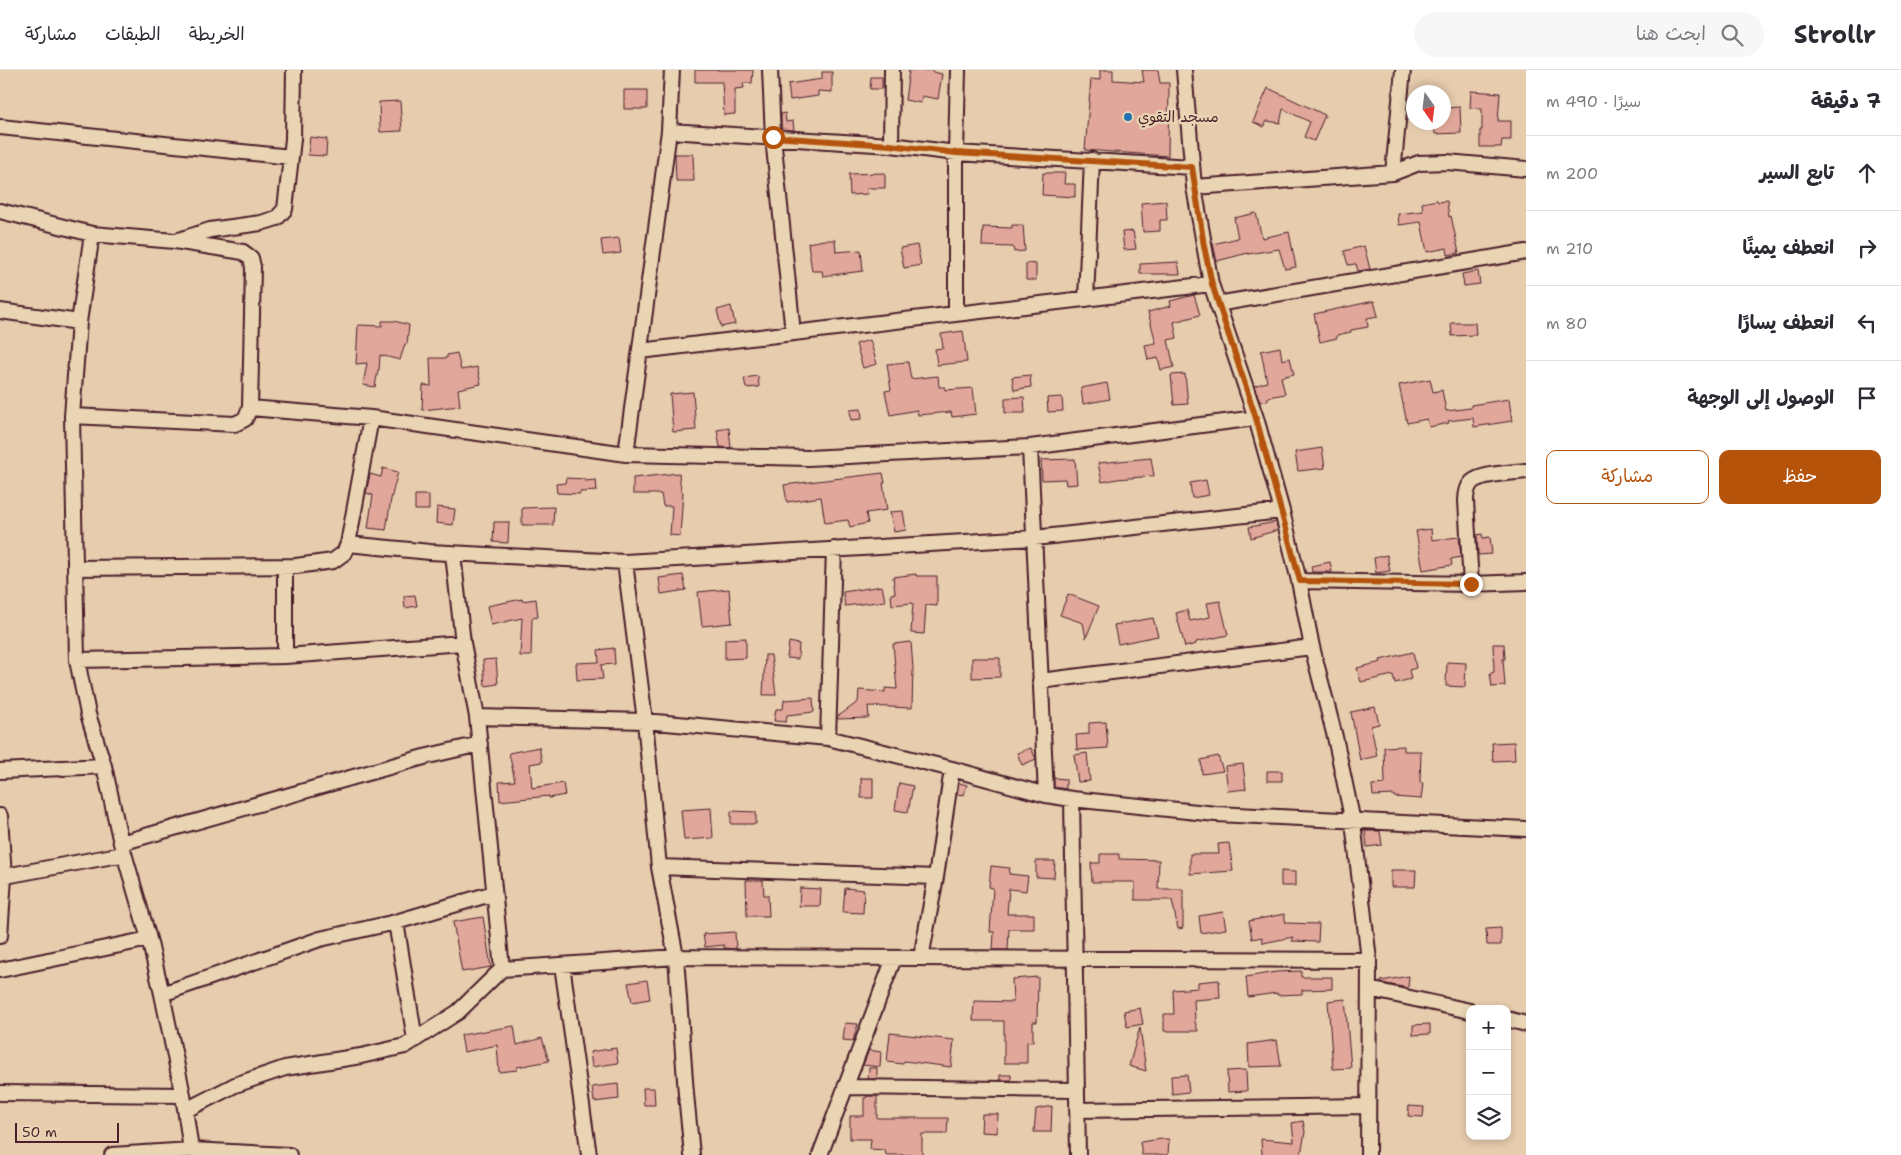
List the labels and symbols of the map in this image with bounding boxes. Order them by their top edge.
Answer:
north arrow [1406,85,1451,130]
place label: مسجد التقوي [1138,107,1219,128]
marker: مسجد التقوي [1122,111,1134,123]
route start [762,126,785,149]
route end [1460,573,1483,596]
scale bar [15,1120,119,1143]

